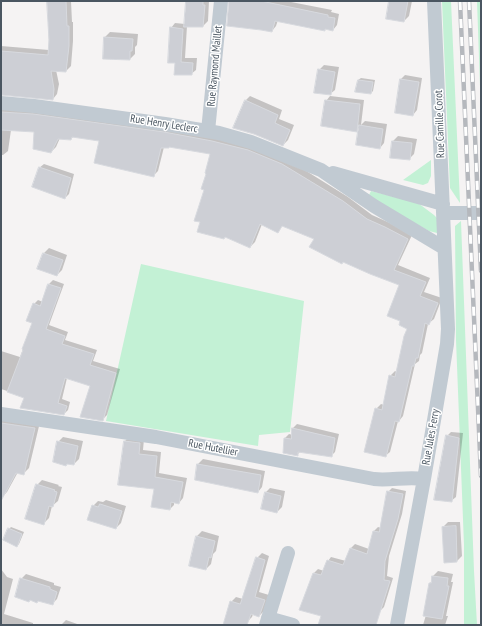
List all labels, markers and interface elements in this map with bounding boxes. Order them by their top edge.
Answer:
street label: Rue Raymond Maillet [205,25,225,107]
street label: Rue Camille Corot [432,90,448,158]
street label: Rue Henry Leclerc [129,112,199,136]
street label: Rue Jules Ferry [420,408,442,466]
street label: Rue Hutellier [187,437,239,459]

